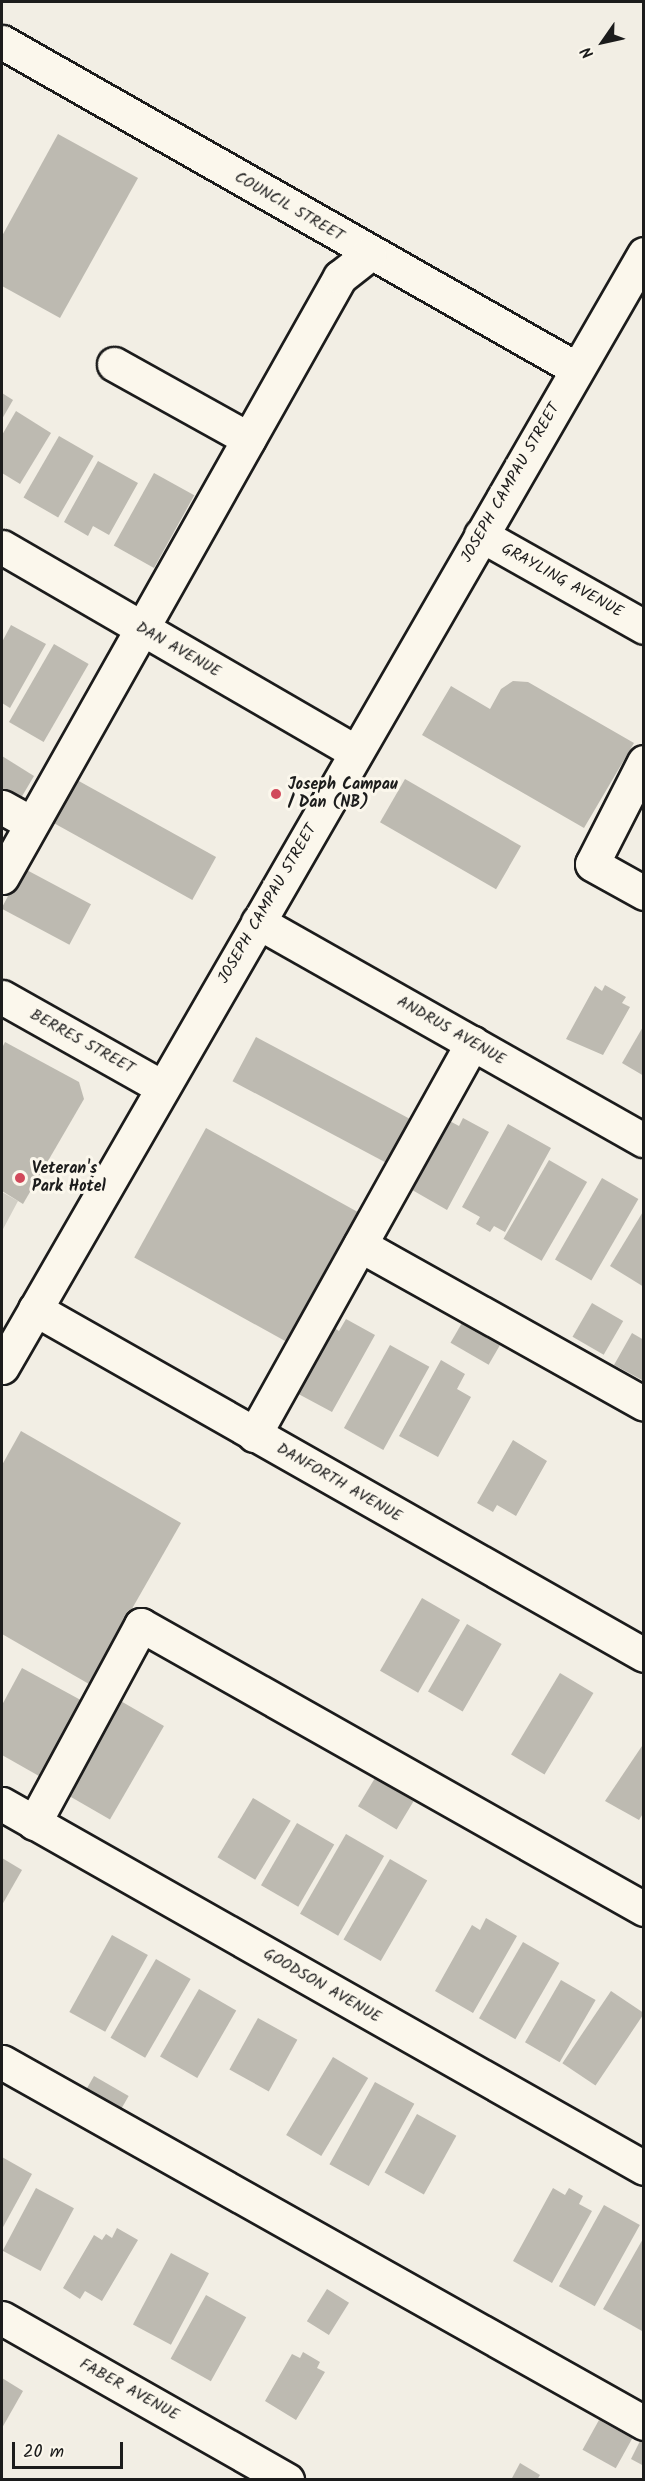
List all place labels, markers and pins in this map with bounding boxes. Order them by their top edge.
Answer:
place label: Joseph Campau / Dan (NB) [288,775,398,813]
marker: Joseph Campau / Dan (NB) [269,787,283,801]
place label: Veteran's Park Hotel [32,1159,106,1197]
marker: Veteran's Park Hotel [13,1171,27,1185]

